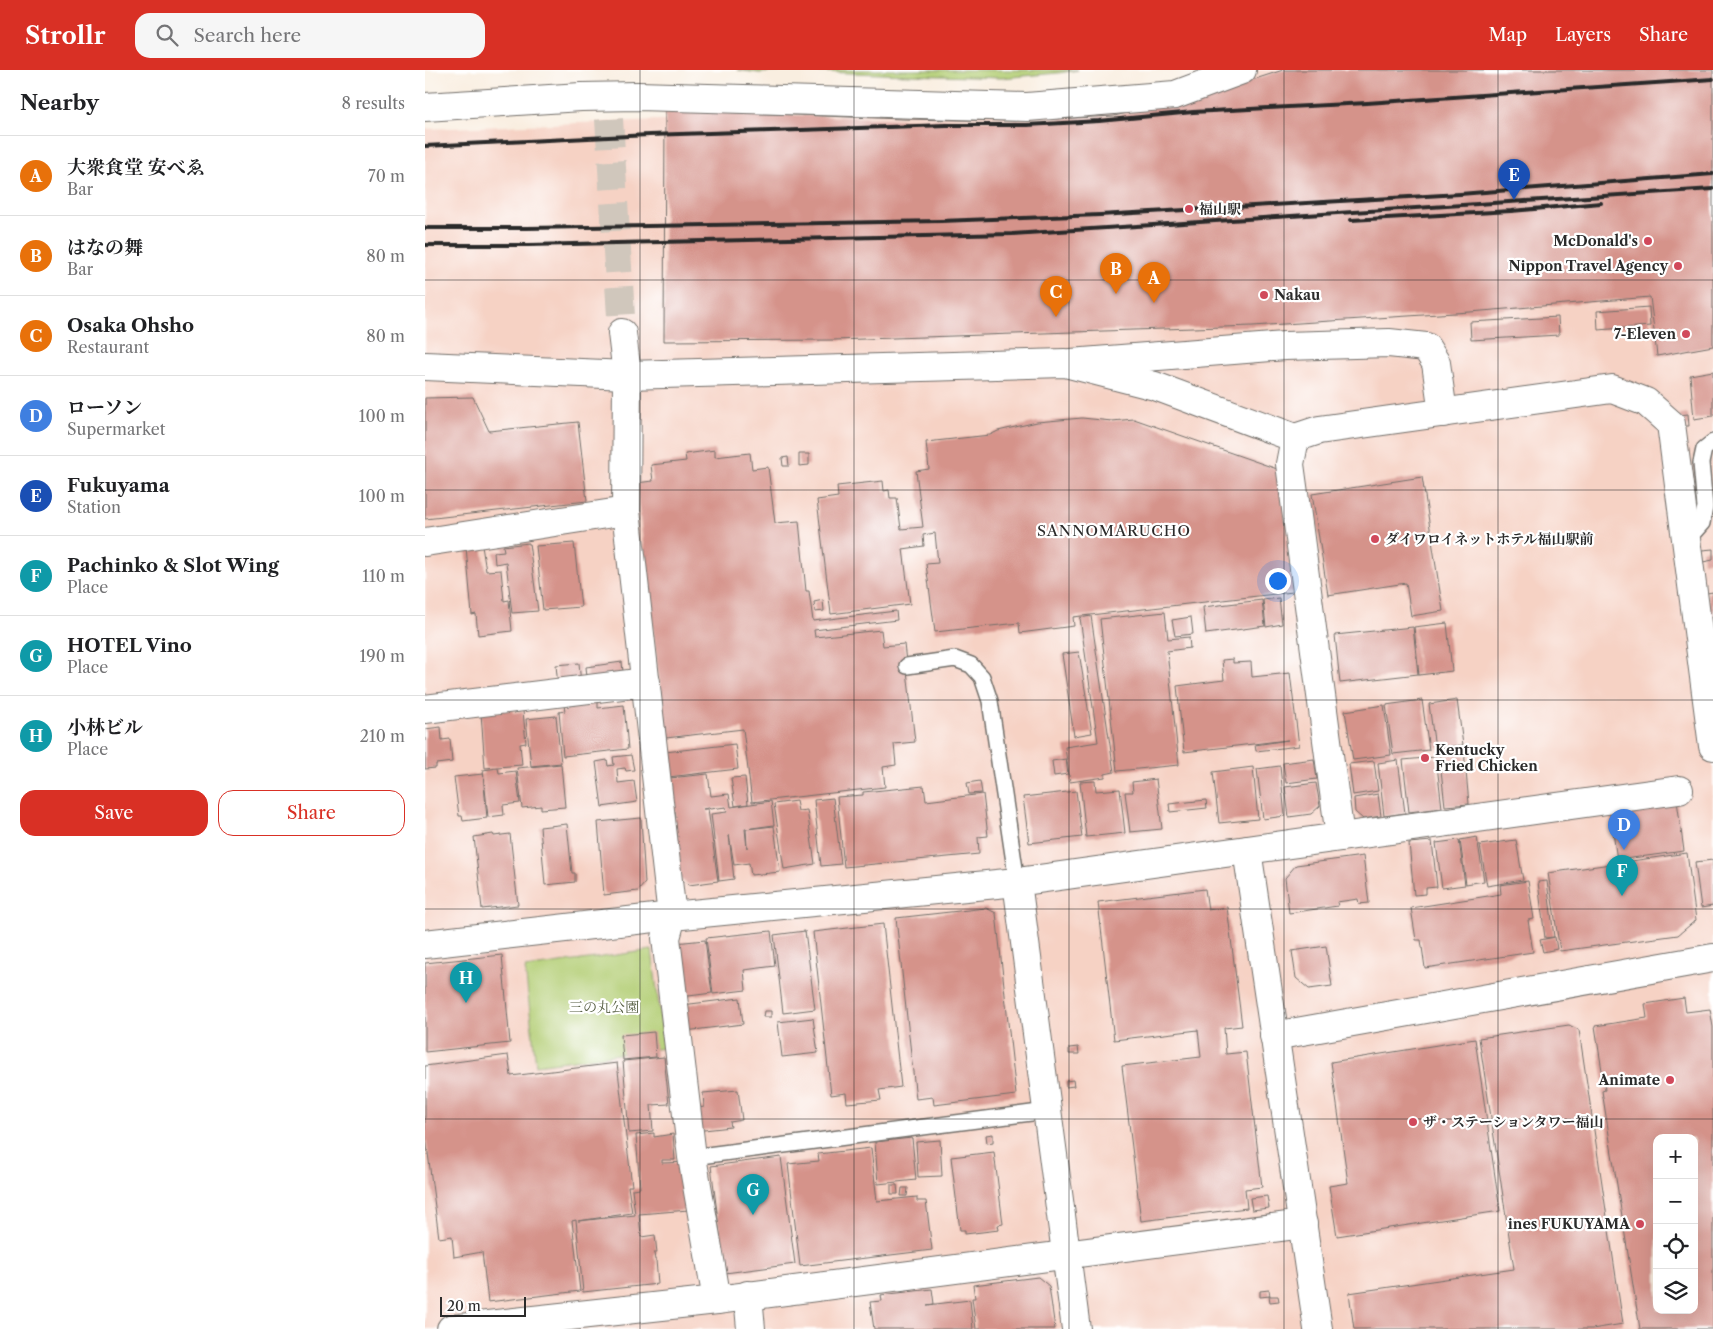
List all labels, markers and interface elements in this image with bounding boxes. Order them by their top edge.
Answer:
search box [135,13,485,58]
text: Strollr [25,21,105,50]
icon: search [153,21,181,49]
text: Search here [193,24,301,47]
text: Map [1489,24,1527,46]
text: Layers [1555,24,1611,46]
text: Share [1639,24,1688,46]
text: Nearby [20,90,99,115]
text: 8 results [342,93,405,113]
text: 大衆食堂 安べゑ [67,156,205,179]
pin: E [1498,159,1530,200]
text: A [30,166,42,186]
text: 70 m [368,166,405,186]
text: Bar [67,179,93,199]
place label: 福山駅 [1199,200,1241,218]
marker: 福山駅 [1183,203,1195,215]
place label: McDonald's [1553,232,1638,250]
marker: McDonald's [1642,235,1654,247]
text: はなの舞 [67,236,143,259]
text: B [30,246,42,266]
text: 80 m [366,246,405,266]
pin: B [1100,253,1132,294]
place label: Nippon Travel Agency [1508,257,1668,275]
text: Bar [67,259,93,279]
marker: Nippon Travel Agency [1672,260,1684,272]
pin: A [1138,262,1170,303]
pin: C [1040,276,1072,317]
place label: Nakau [1274,286,1320,304]
marker: Nakau [1258,289,1270,301]
text: Osaka Ohsho [67,314,194,337]
place label: 7-Eleven [1614,325,1676,343]
text: C [30,326,42,346]
text: 80 m [366,326,405,346]
marker: 7-Eleven [1680,328,1692,340]
text: Restaurant [67,337,149,357]
text: ローソン [67,396,142,419]
text: D [29,406,43,426]
text: 100 m [359,406,405,426]
text: Supermarket [67,419,165,439]
text: Fukuyama [67,474,170,497]
text: E [30,486,42,506]
text: 100 m [359,486,405,506]
text: Station [67,497,121,517]
district label: SANNOMARUCHO [1037,521,1191,540]
place label: ダイワロイネットホテル福山駅前 [1385,530,1593,548]
marker: ダイワロイネットホテル福山駅前 [1369,533,1381,545]
text: Pachinko & Slot Wing [67,554,279,577]
text: F [31,566,41,586]
text: 110 m [362,566,405,586]
your location [1265,568,1291,594]
text: Place [67,577,108,597]
text: HOTEL Vino [67,634,192,657]
text: G [29,646,43,666]
text: 190 m [360,646,405,666]
text: Place [67,657,108,677]
text: 小林ビル [67,716,143,739]
text: H [29,726,43,746]
text: 210 m [360,726,405,746]
text: Place [67,739,108,759]
place label: Kentucky Fried Chicken [1435,741,1538,775]
marker: Kentucky Fried Chicken [1419,752,1431,764]
button: Save [20,790,208,836]
button: Share [218,790,405,836]
pin: D [1608,809,1640,850]
pin: F [1606,855,1638,896]
pin: H [450,962,482,1003]
park label: 三の丸公園 [569,998,639,1016]
place label: Animate [1598,1071,1660,1089]
marker: Animate [1664,1074,1676,1086]
place label: ザ・ステーションタワー福山 [1423,1113,1604,1131]
marker: ザ・ステーションタワー福山 [1407,1116,1419,1128]
map controls [1653,1134,1698,1314]
button: + [1653,1134,1698,1179]
pin: G [737,1174,769,1215]
button: − [1653,1179,1698,1224]
place label: ines FUKUYAMA [1508,1215,1631,1233]
marker: ines FUKUYAMA [1634,1218,1646,1230]
button: locate [1653,1224,1698,1269]
button: layers [1653,1269,1698,1314]
scale bar [440,1294,526,1317]
text: 20 m [447,1297,481,1315]

